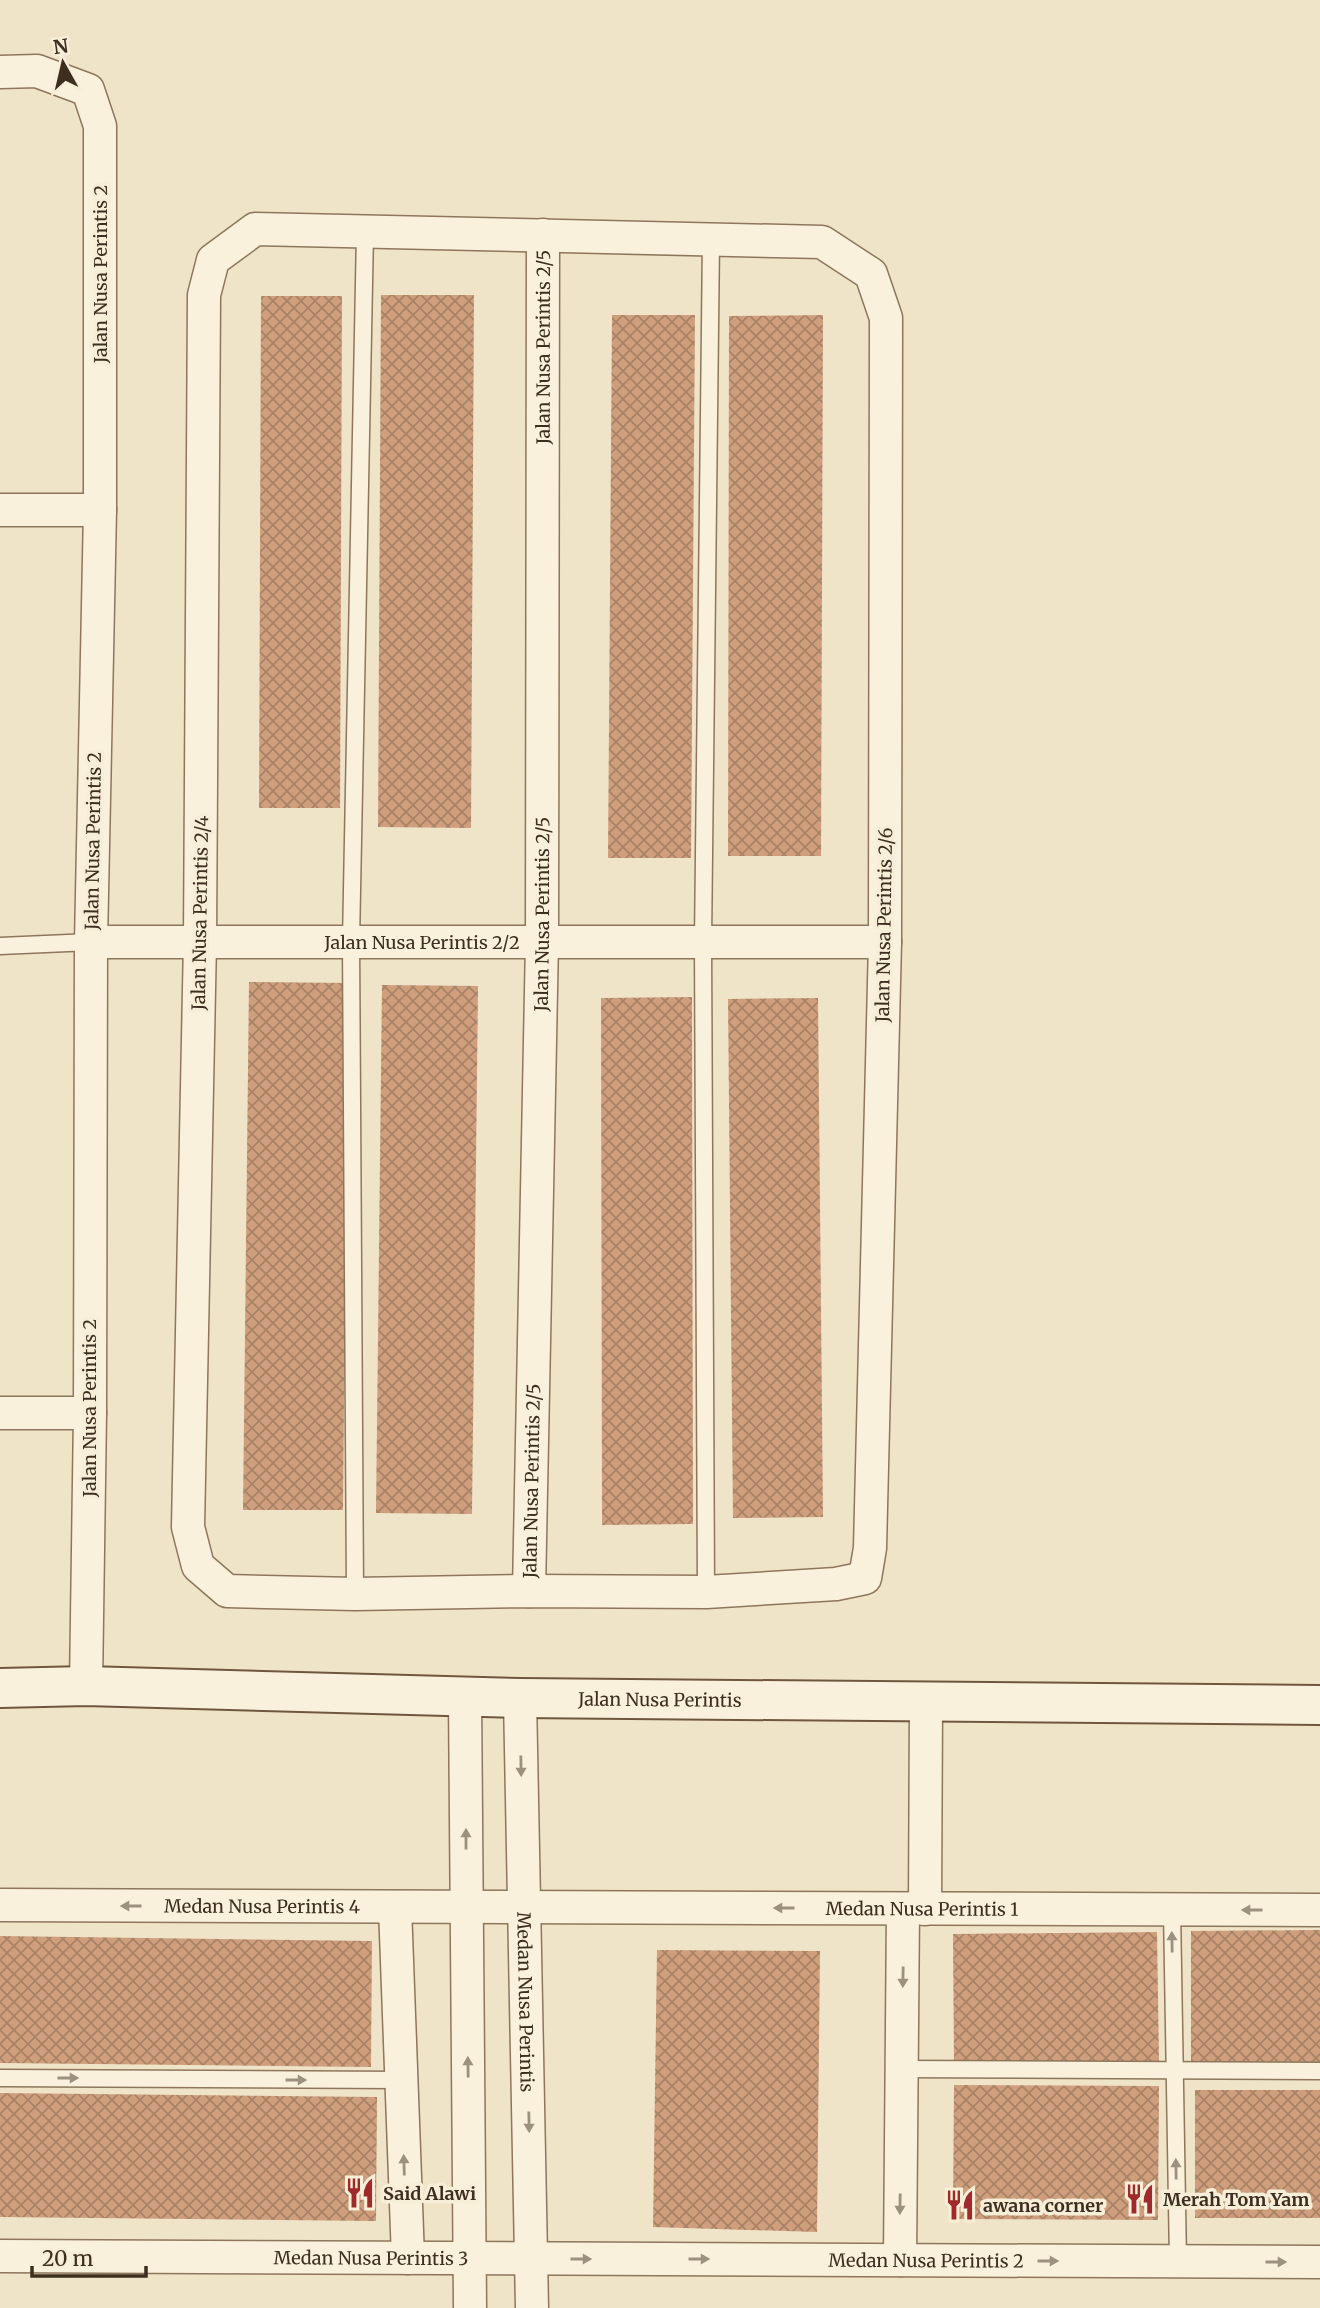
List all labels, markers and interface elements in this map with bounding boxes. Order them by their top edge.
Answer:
north arrow [28,28,98,98]
text: N [52,33,70,59]
street label: Jalan Nusa Perintis 2 [89,185,112,364]
street label: Jalan Nusa Perintis 2/5 [531,250,554,446]
street label: Jalan Nusa Perintis 2 [80,752,106,931]
street label: Jalan Nusa Perintis 2/4 [187,815,213,1012]
street label: Jalan Nusa Perintis 2/5 [529,817,554,1013]
street label: Jalan Nusa Perintis 2/6 [871,827,897,1024]
street label: Jalan Nusa Perintis 2/2 [323,931,520,954]
street label: Jalan Nusa Perintis 2 [78,1319,101,1498]
street label: Jalan Nusa Perintis 2/5 [518,1383,545,1580]
street label: Jalan Nusa Perintis [577,1687,742,1711]
one-way arrow [516,1756,527,1778]
one-way arrow [460,1827,472,1849]
street label: Medan Nusa Perintis 4 [164,1894,360,1918]
street label: Medan Nusa Perintis 1 [826,1897,1018,1920]
one-way arrow [119,1900,141,1912]
one-way arrow [772,1902,794,1914]
one-way arrow [1241,1904,1263,1916]
street label: Medan Nusa Perintis [513,1912,539,2092]
one-way arrow [1166,1930,1178,1952]
one-way arrow [897,1966,909,1988]
one-way arrow [462,2056,474,2078]
one-way arrow [57,2072,79,2084]
one-way arrow [285,2074,307,2086]
one-way arrow [523,2112,534,2134]
one-way arrow [399,2154,410,2176]
one-way arrow [1170,2158,1182,2180]
restaurant icon: Said Alawi [343,2176,377,2210]
place label: Said Alawi [383,2182,476,2205]
restaurant icon: Merah Tom Yam [1123,2182,1157,2216]
restaurant icon: awana corner [943,2188,977,2222]
place label: Merah Tom Yam [1163,2188,1309,2211]
one-way arrow [894,2194,906,2216]
place label: awana corner [983,2194,1103,2217]
scale bar [32,2234,145,2278]
text: 20 m [42,2245,94,2272]
street label: Medan Nusa Perintis 3 [273,2246,469,2270]
street label: Medan Nusa Perintis 2 [828,2248,1024,2272]
one-way arrow [570,2253,592,2265]
one-way arrow [688,2254,710,2265]
one-way arrow [1038,2255,1060,2267]
one-way arrow [1265,2256,1287,2268]

